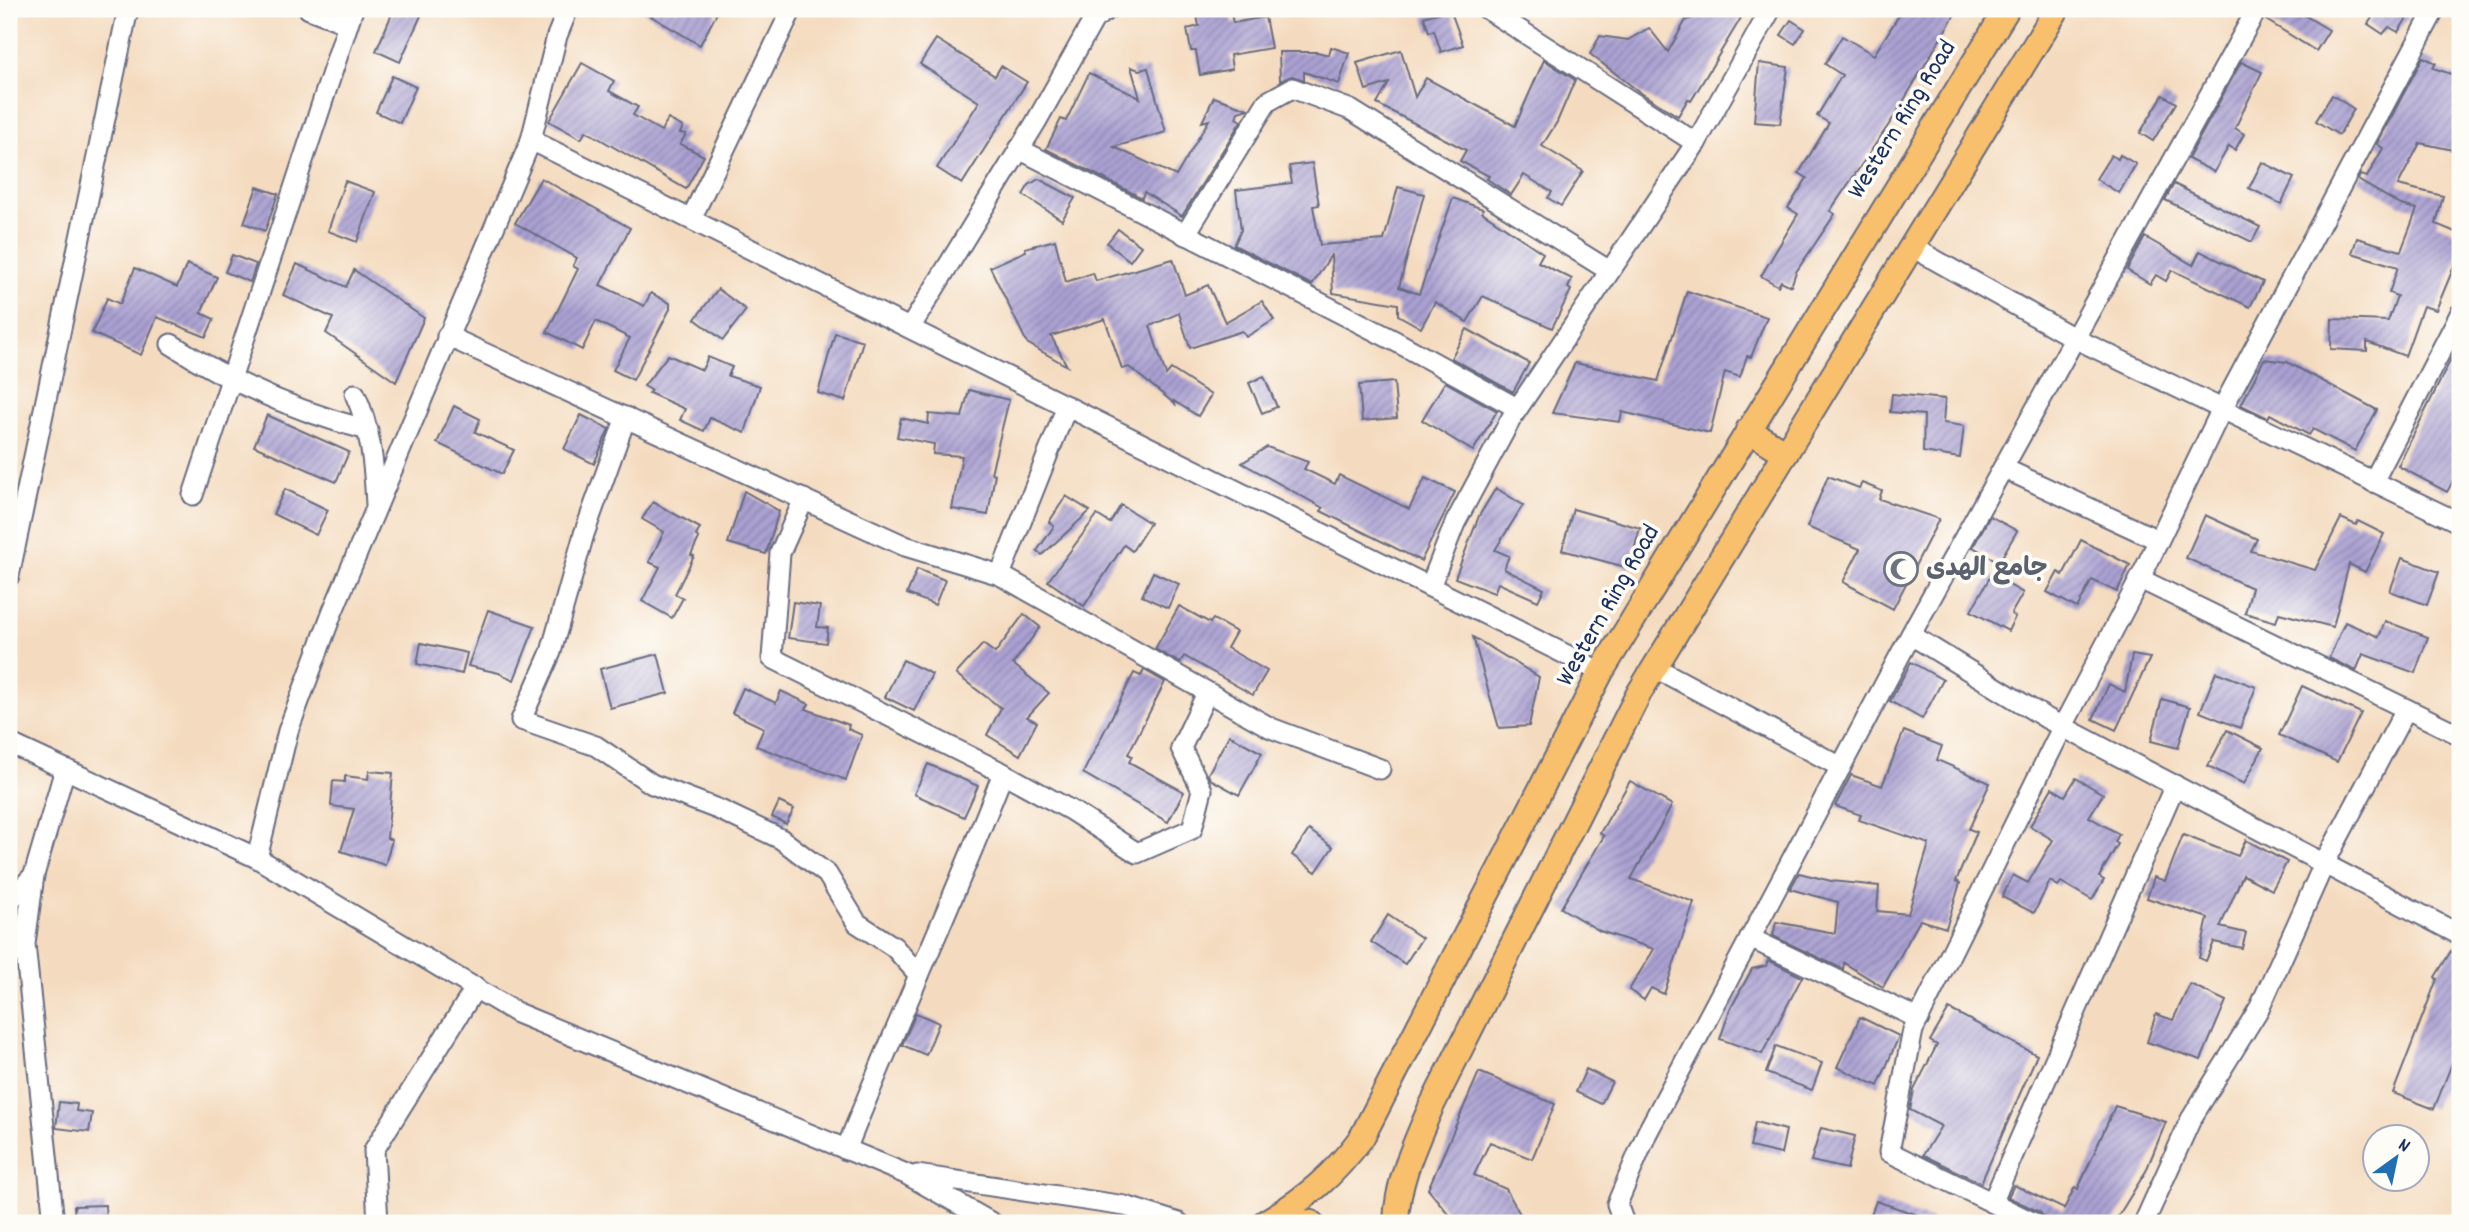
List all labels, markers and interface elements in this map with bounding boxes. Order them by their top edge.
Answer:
street label: Western Ring Road [1839,33,1967,207]
street label: Western Ring Road [1548,518,1670,694]
mosque icon: جامع الهدى [1882,550,1920,588]
place label: جامع الهدى [1926,551,2048,588]
north arrow [2360,1124,2430,1194]
text: N [2392,1133,2415,1161]

